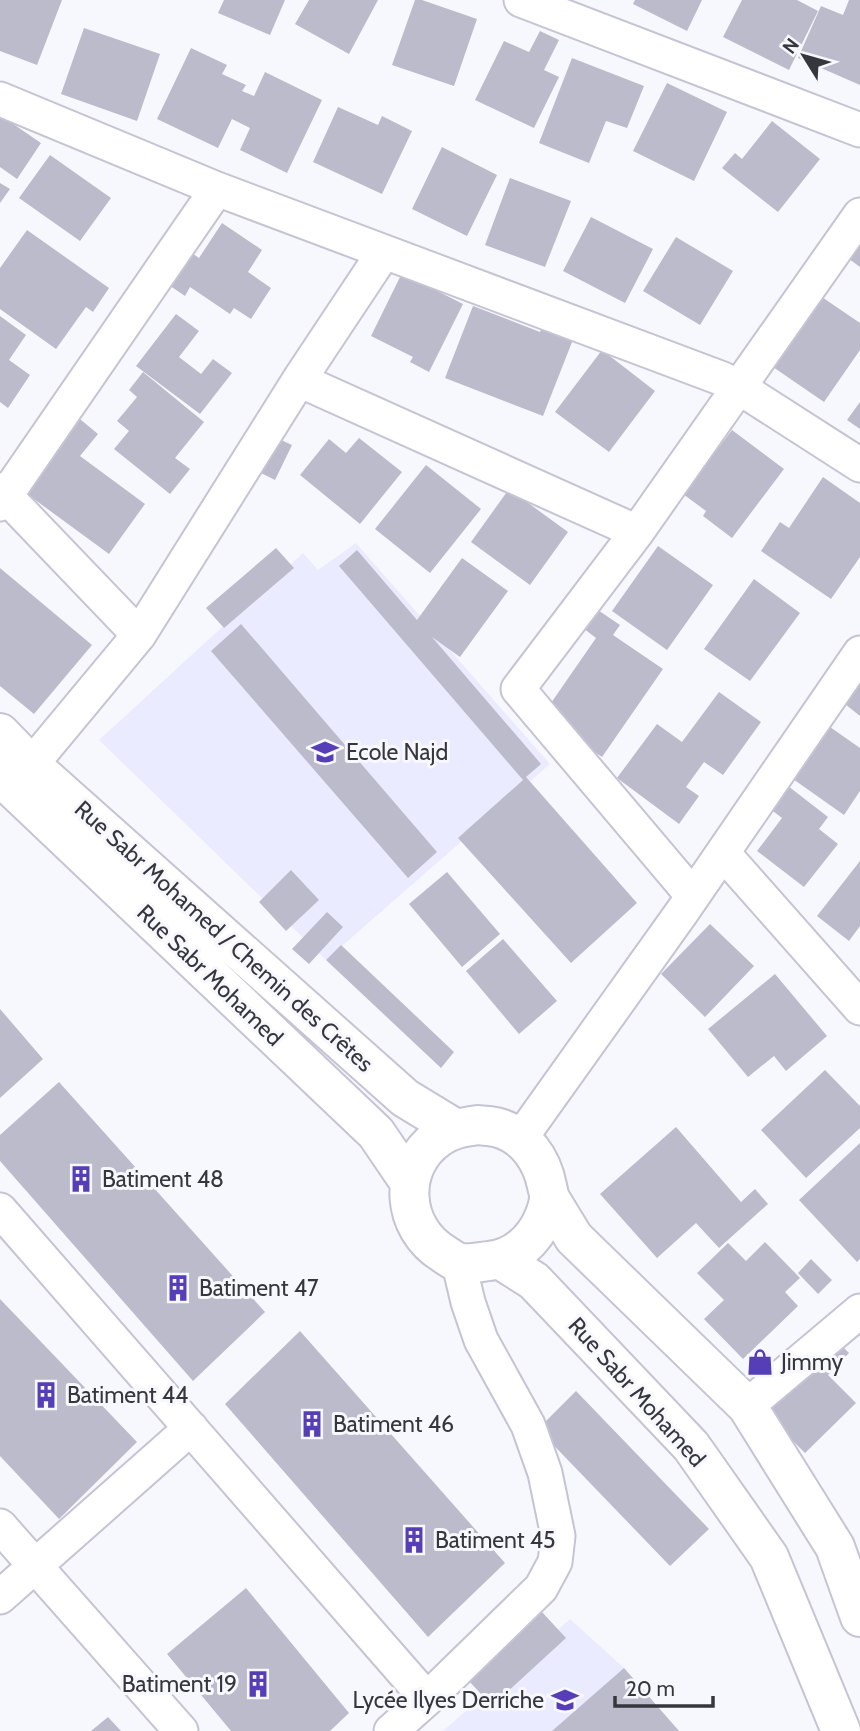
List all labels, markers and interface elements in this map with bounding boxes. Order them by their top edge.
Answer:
north arrow [769,21,839,91]
text: N [778,34,804,58]
school or university icon: Ecole Najd [310,737,340,767]
place label: Ecole Najd [346,738,448,766]
street label: Rue Sabr Mohamed / Chemin des Crêtes [69,795,379,1077]
street label: Rue Sabr Mohamed [132,899,288,1051]
building icon: Batiment 48 [66,1164,96,1194]
place label: Batiment 48 [102,1165,224,1193]
building icon: Batiment 47 [163,1273,193,1303]
place label: Batiment 47 [199,1274,319,1302]
street label: Rue Sabr Mohamed [563,1311,711,1473]
shop icon: Jimmy [745,1347,775,1377]
place label: Jimmy [780,1348,844,1376]
building icon: Batiment 44 [31,1380,61,1410]
place label: Batiment 44 [67,1381,188,1409]
building icon: Batiment 46 [297,1409,327,1439]
place label: Batiment 46 [333,1410,454,1438]
building icon: Batiment 45 [399,1525,429,1555]
place label: Batiment 45 [435,1526,555,1554]
scale bar [615,1664,713,1708]
building icon: Batiment 19 [243,1669,273,1699]
place label: Batiment 19 [122,1670,237,1698]
text: 20 m [626,1676,675,1701]
school or university icon: Lycée Ilyes Derriche [550,1685,580,1715]
place label: Lycée Ilyes Derriche [353,1686,544,1714]

